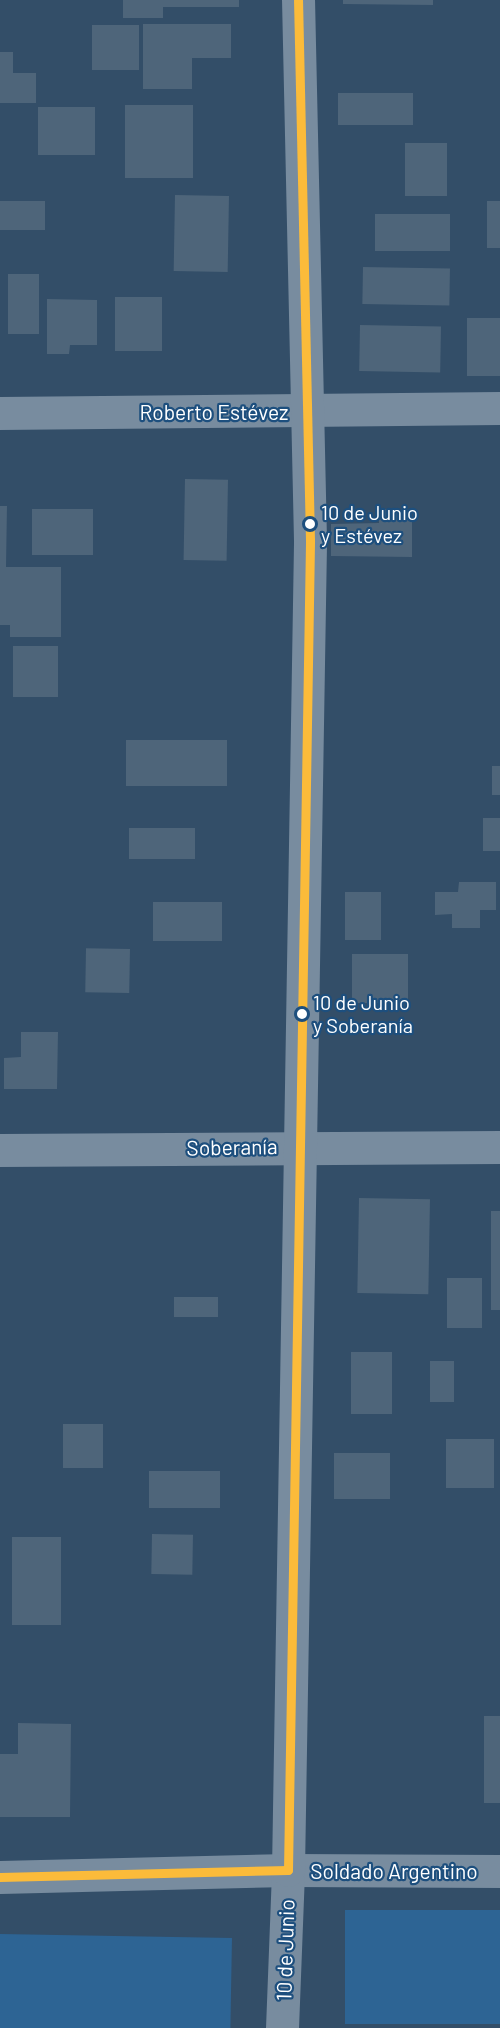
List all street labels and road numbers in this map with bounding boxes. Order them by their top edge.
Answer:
street label: Roberto Estévez [140,399,288,425]
street label: Soberanía [186,1134,278,1160]
street label: Soldado Argentino [310,1858,478,1884]
street label: 10 de Junio [271,1899,299,2001]

